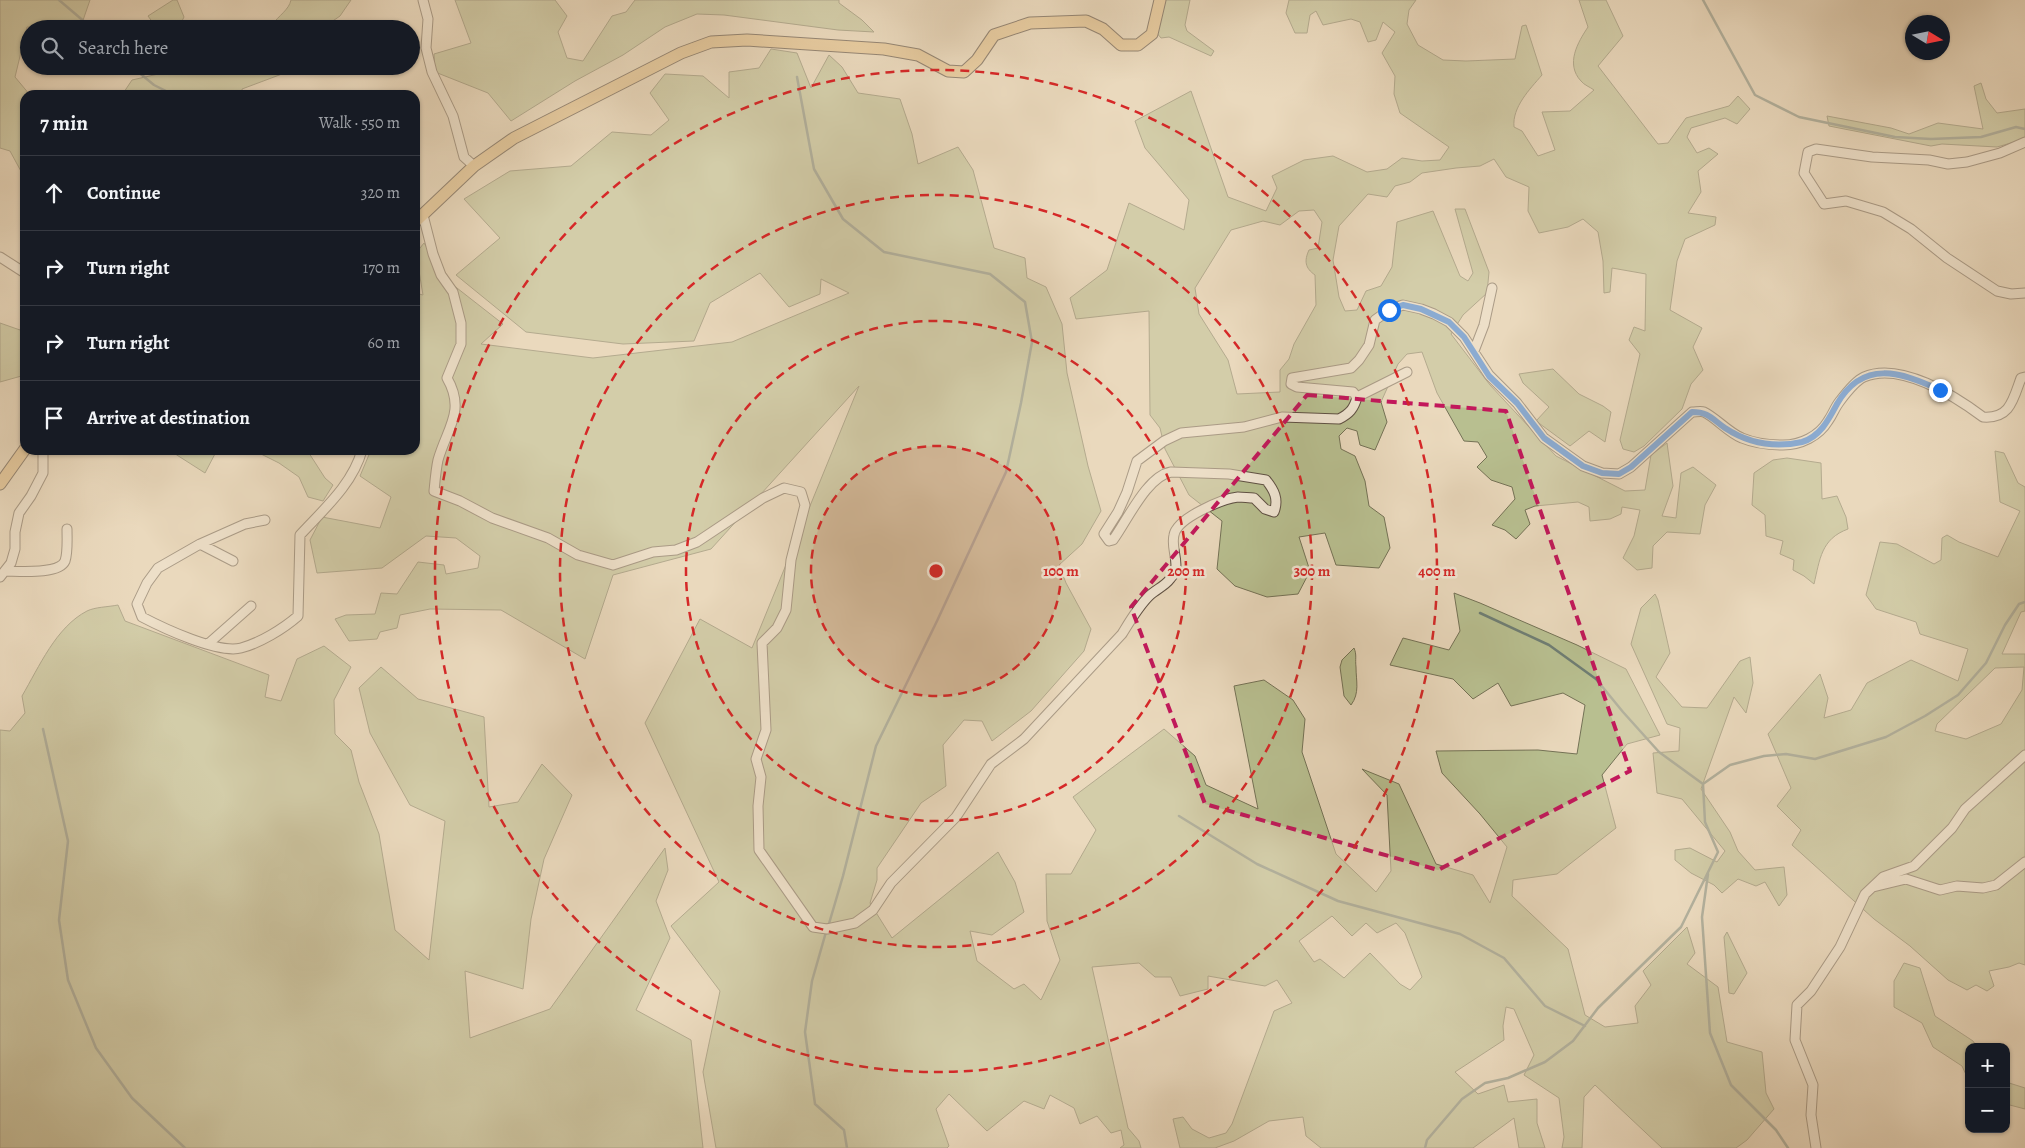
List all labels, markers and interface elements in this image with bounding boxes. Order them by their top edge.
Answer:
north arrow [1905,15,1950,60]
search box [20,20,420,75]
icon: search [38,34,66,62]
text: Search here [78,35,168,61]
text: 7 min [40,109,88,137]
text: Walk · 550 m [319,112,400,134]
icon: ahead [40,179,68,207]
text: Continue [87,180,161,206]
text: 320 m [361,182,400,204]
icon: right [40,254,68,282]
text: Turn right [87,255,169,281]
text: 170 m [363,257,400,279]
route start [1378,299,1401,322]
icon: right [40,329,68,357]
text: Turn right [87,330,169,356]
text: 60 m [368,332,400,354]
route end [1929,379,1952,402]
icon: arrive [40,404,68,432]
text: Arrive at destination [87,405,250,431]
text: 100 m [1043,561,1079,581]
text: 200 m [1167,561,1205,581]
text: 300 m [1294,561,1331,581]
text: 400 m [1418,561,1456,581]
centre of rings [927,562,945,580]
map controls [1965,1043,2010,1133]
button: + [1965,1043,2010,1088]
button: − [1965,1088,2010,1133]

